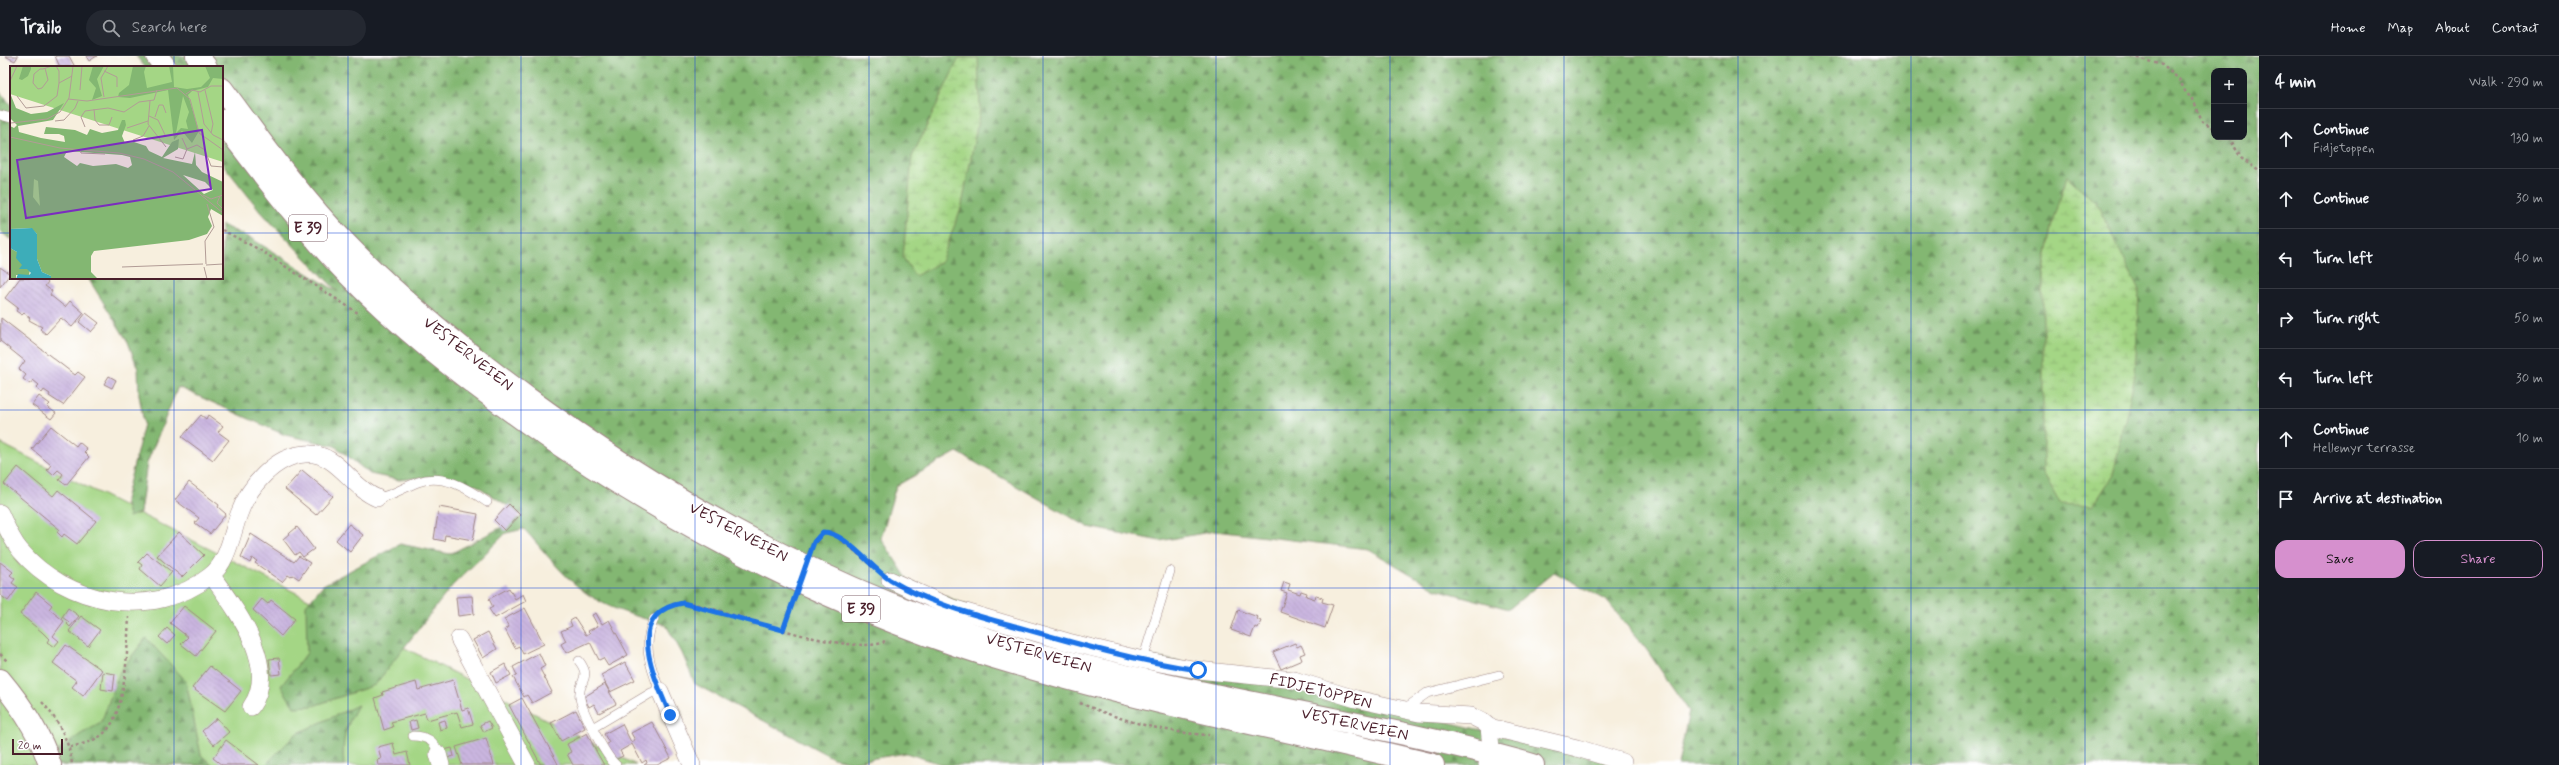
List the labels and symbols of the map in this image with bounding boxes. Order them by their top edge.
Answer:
inset map [10,66,223,279]
road number: E 39 [289,215,327,241]
street label: VESTERVEIEN [419,312,517,396]
street label: VESTERVEIEN [685,497,791,567]
road number: E 39 [842,596,880,622]
street label: VESTERVEIEN [983,628,1094,679]
route start [1189,661,1207,679]
street label: FIDJETOPPEN [1267,669,1374,714]
street label: VESTERVEIEN [1299,703,1410,746]
route end [661,706,679,724]
scale bar [12,737,63,756]

